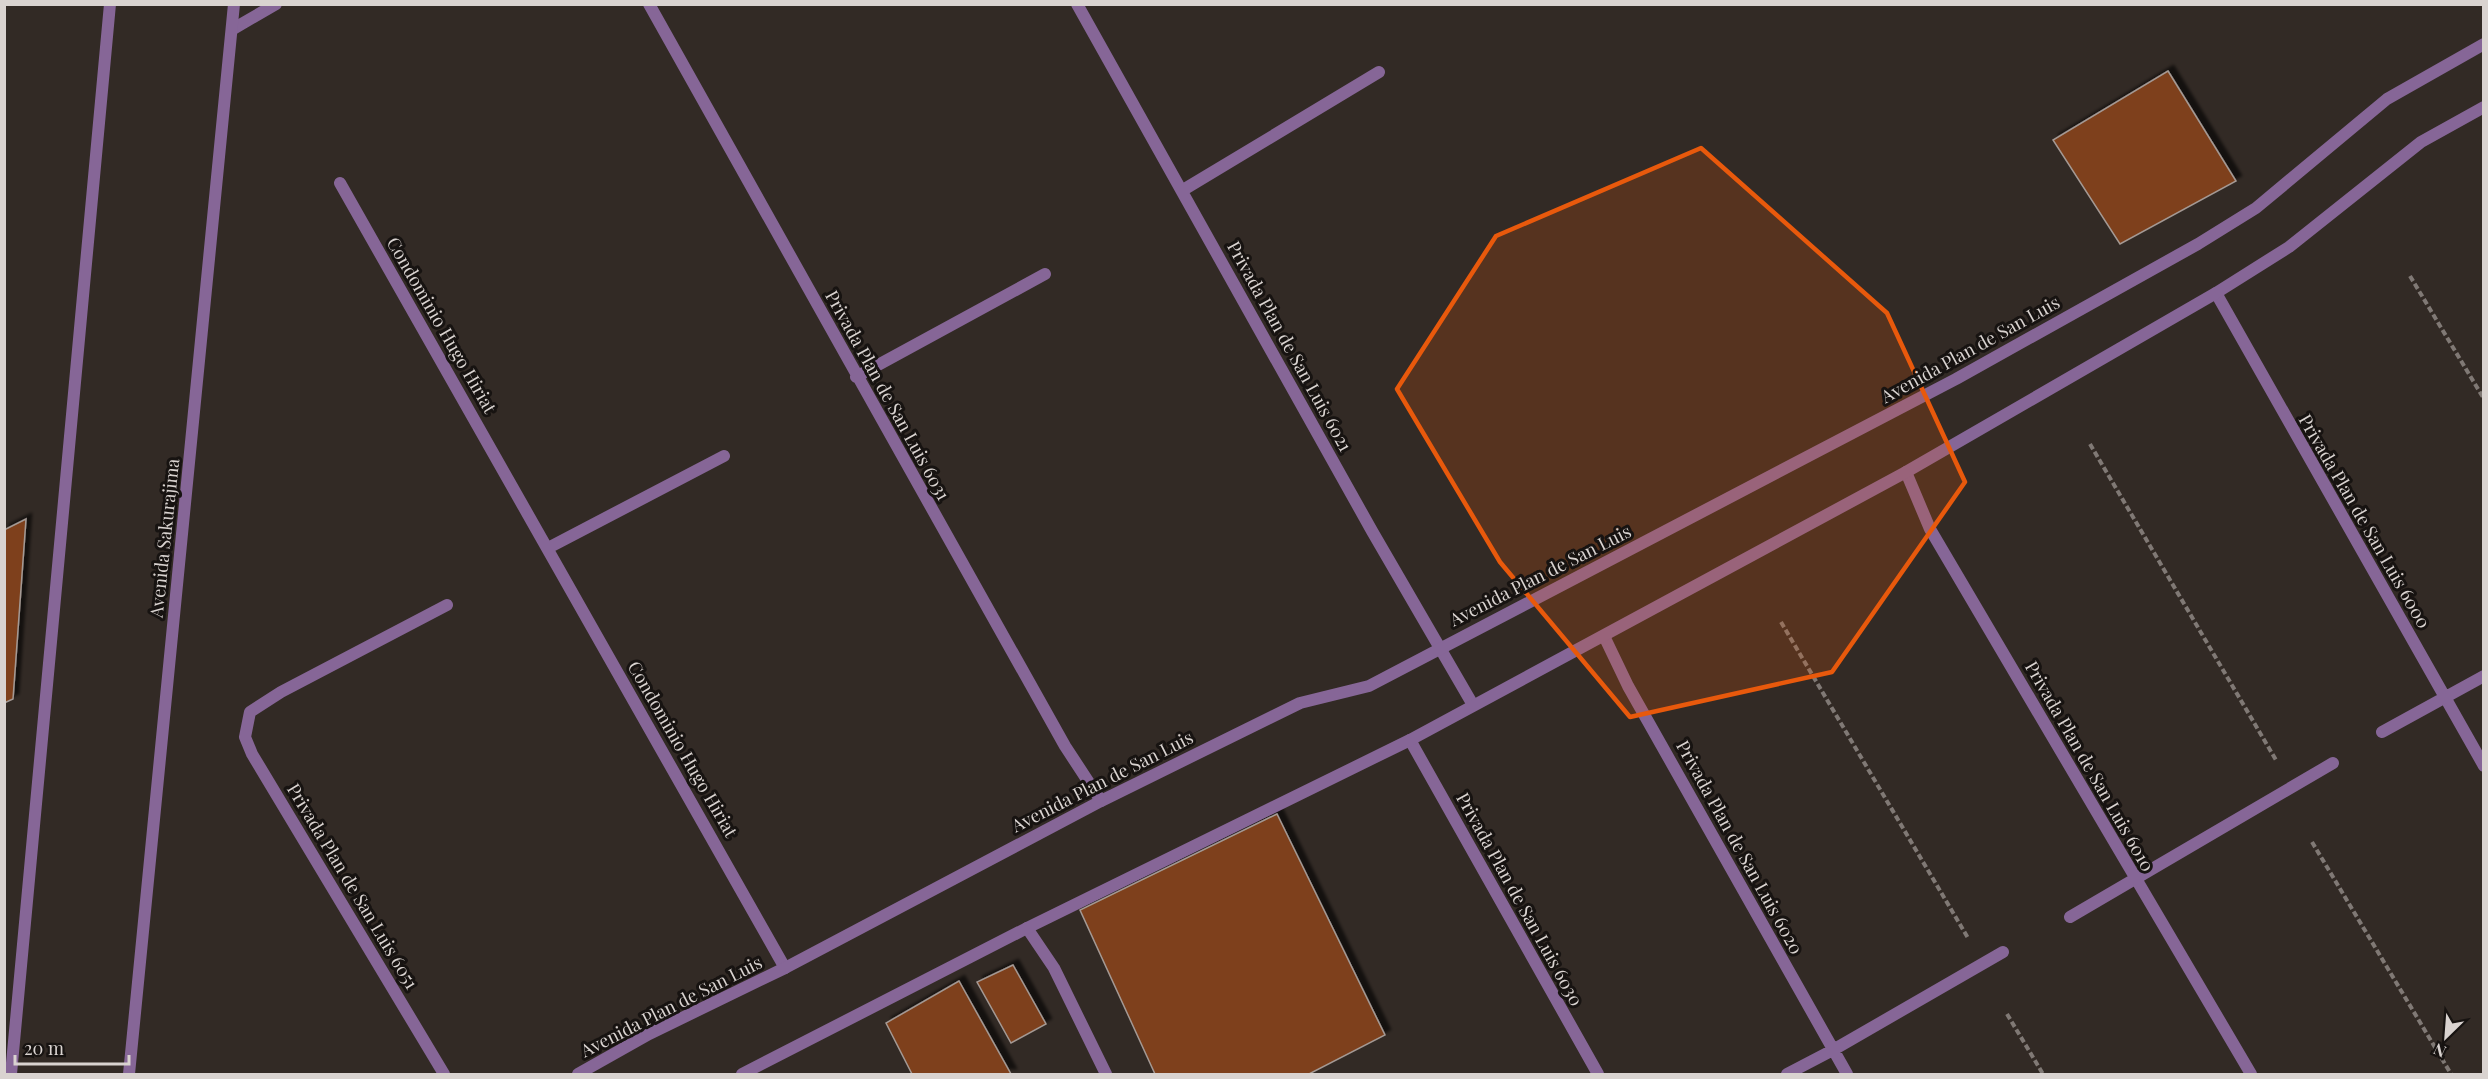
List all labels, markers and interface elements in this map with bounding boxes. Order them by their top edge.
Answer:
street label: Condominio Hugo Hiriat [382,232,503,418]
street label: Privada Plan de San Luis 6021 [1222,237,1358,456]
street label: Privada Plan de San Luis 6031 [820,286,956,505]
street label: Avenida Plan de San Luis [1875,290,2064,409]
street label: Privada Plan de San Luis 6000 [2294,410,2436,632]
street label: Avenida Sakurajima [144,457,184,620]
street label: Avenida Plan de San Luis [1444,519,1635,632]
street label: Condominio Hugo Hiriat [623,656,744,842]
street label: Privada Plan de San Luis 6010 [2020,656,2160,876]
street label: Avenida Plan de San Luis [1006,725,1197,838]
street label: Privada Plan de San Luis 6020 [1671,736,1809,958]
street label: Privada Plan de San Luis 6051 [282,779,424,994]
street label: Privada Plan de San Luis 6030 [1451,788,1589,1010]
street label: Avenida Plan de San Luis [575,950,766,1063]
north arrow [2416,1007,2476,1067]
scale bar [15,1028,129,1066]
text: 20 m [24,1036,64,1060]
text: N [2429,1039,2449,1063]

